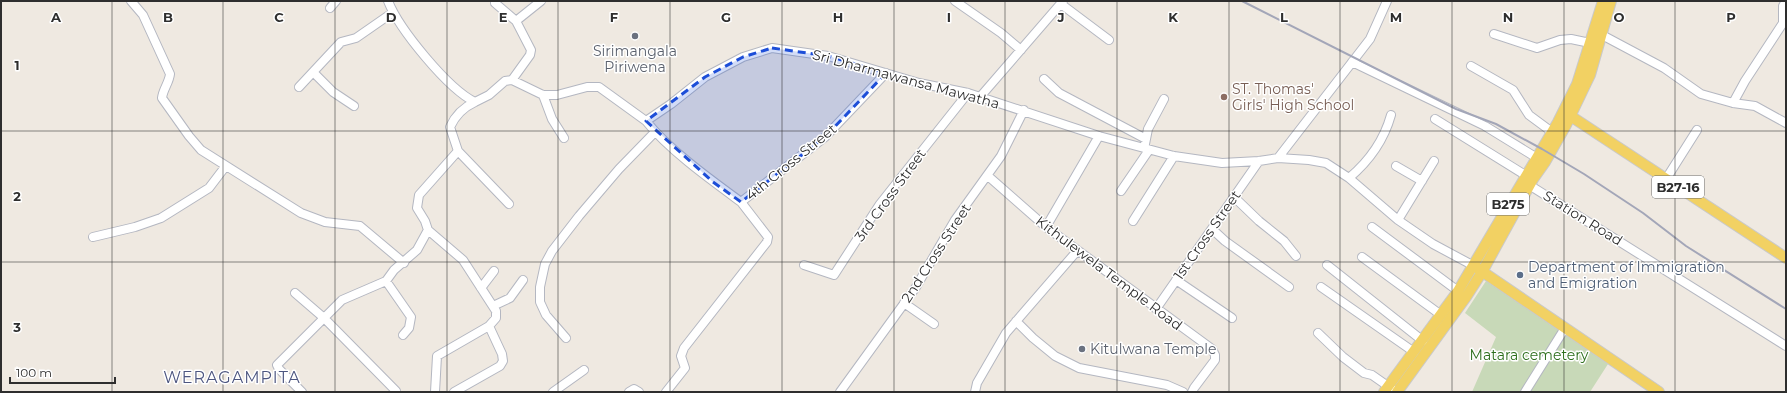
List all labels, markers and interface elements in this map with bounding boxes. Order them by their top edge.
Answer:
text: A [50,9,62,25]
text: B [163,9,173,25]
text: C [274,9,284,25]
text: D [386,9,397,25]
text: E [499,9,508,25]
text: F [610,9,618,25]
text: G [721,9,731,25]
text: H [833,9,843,25]
text: I [947,9,951,25]
text: J [1056,9,1065,25]
text: K [1168,9,1178,25]
text: L [1280,9,1288,25]
text: M [1390,9,1402,25]
text: N [1503,9,1513,25]
text: O [1614,9,1625,25]
text: P [1726,9,1736,25]
marker: Sirimangala Piriwena [630,31,640,41]
place label: Sirimangala Piriwena [593,42,677,76]
street label: Sri Dharmawansa Mawatha [810,45,1002,113]
text: 1 [14,57,20,73]
place label: ST. Thomas' Girls' High School [1232,80,1354,114]
marker: ST. Thomas' Girls' High School [1219,92,1229,102]
street label: 4th Cross Street [742,120,840,204]
street label: 3rd Cross Street [850,145,930,245]
road number: B27-16 [1652,176,1704,198]
street label: Station Road [1540,186,1626,250]
street label: 1st Cross Street [1170,187,1245,283]
text: 2 [13,188,21,204]
road number: B275 [1487,193,1529,215]
street label: 2nd Cross Street [897,200,975,306]
street label: Kithulewela Temple Road [1032,212,1186,334]
place label: Department of Immigration and Emigration [1528,258,1725,292]
marker: Department of Immigration and Emigration [1515,270,1525,280]
text: 3 [12,319,21,335]
place label: Kitulwana Temple [1090,340,1216,358]
marker: Kitulwana Temple [1077,344,1087,354]
park label: Matara cemetery [1470,346,1589,364]
scale bar [10,359,115,385]
text: 100 m [16,365,52,380]
district label: WERAGAMPITA [163,368,301,387]

